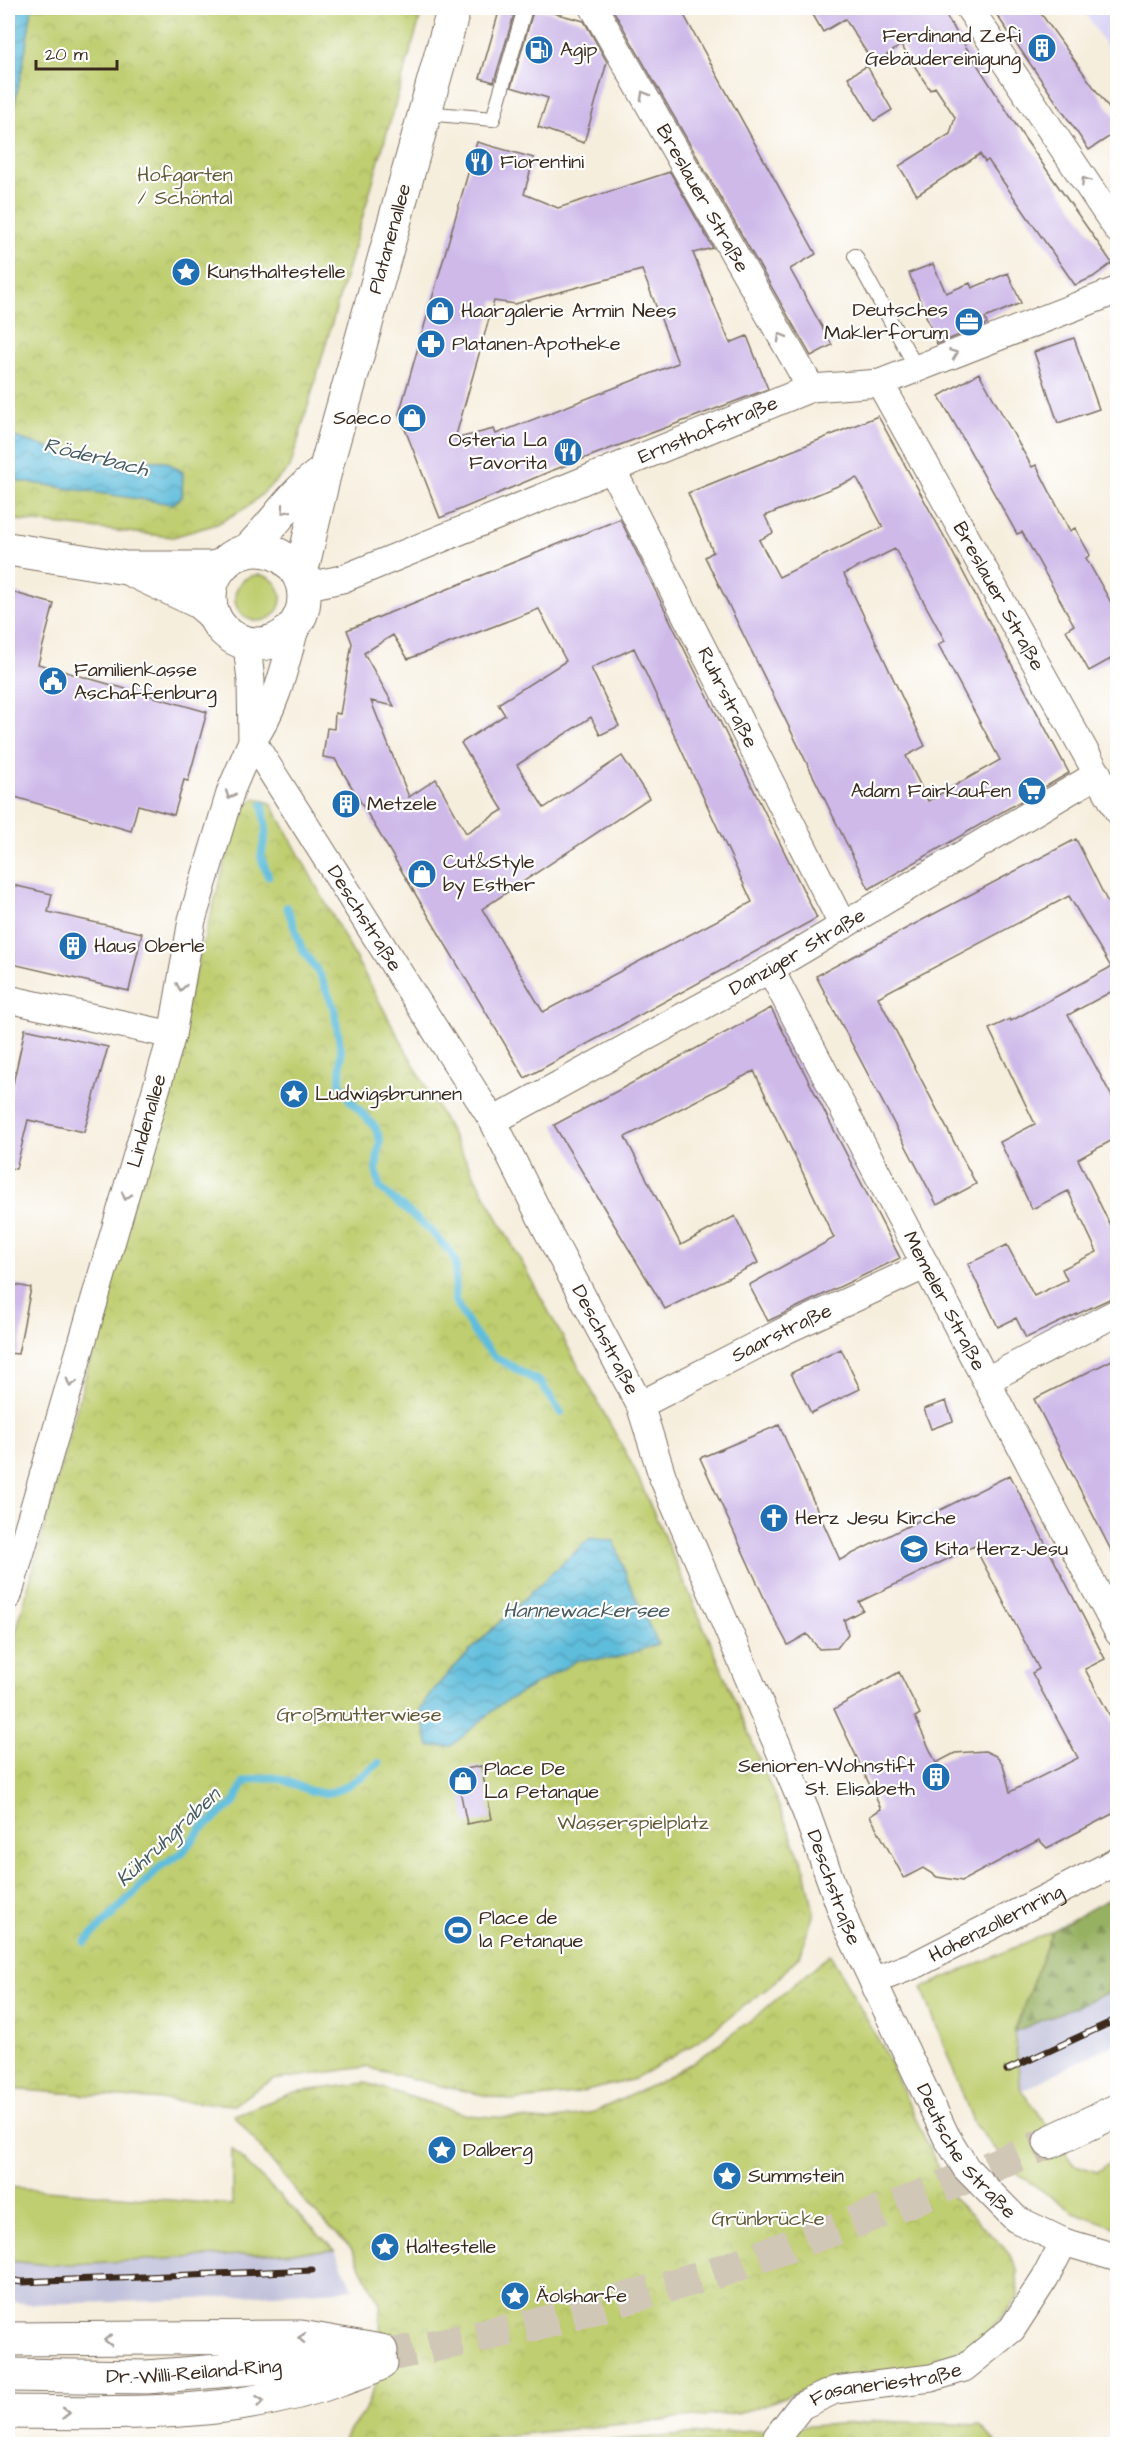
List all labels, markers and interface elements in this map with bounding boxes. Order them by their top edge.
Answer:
place label: Ferdinand Zefi Gebäudereinigung [865,22,1021,74]
building icon: Ferdinand Zefi Gebäudereinigung [1026,32,1058,64]
scale bar [36,33,117,71]
fuel station icon: Agip [523,34,555,66]
place label: Agip [560,36,597,65]
text: 20 m [45,42,88,67]
one-way arrow [639,91,651,101]
street label: Breslauer Straße [649,119,756,278]
restaurant icon: Fiorentini [463,146,495,178]
place label: Fiorentini [500,148,584,176]
park label: Hofgarten / Schöntal [137,161,233,212]
one-way arrow [1081,177,1092,188]
street label: Platanenallee [361,180,418,297]
place icon: Kunsthaltestelle [170,256,202,288]
place label: Kunsthaltestelle [207,258,346,286]
shop icon: Haargalerie Armin Nees [424,295,456,327]
place label: Deutsches Maklerforum [824,296,948,347]
place label: Haargalerie Armin Nees [461,297,677,326]
office icon: Deutsches Maklerforum [953,306,985,338]
pharmacy icon: Platanen-Apotheke [415,328,447,360]
place label: Platanen-Apotheke [452,330,621,358]
one-way arrow [777,333,789,344]
one-way arrow [948,349,959,362]
street label: Ernsthofstraße [634,389,782,471]
shop icon: Saeco [396,402,428,434]
place label: Saeco [333,404,391,432]
place label: Osteria La Favorita [448,426,547,477]
water label: Röderbach [41,430,153,484]
restaurant icon: Osteria La Favorita [552,436,584,468]
one-way arrow [281,503,292,514]
street label: Breslauer Straße [946,517,1051,676]
street label: Ruhrstraße [690,642,765,753]
place label: Familienkasse Aschaffenburg [74,656,217,708]
public building icon: Familienkasse Aschaffenburg [37,665,69,697]
supermarket icon: Adam Fairkaufen [1016,775,1048,807]
place label: Adam Fairkaufen [851,777,1011,805]
building icon: Metzele [330,788,362,820]
one-way arrow [224,789,237,800]
place label: Metzele [367,790,437,818]
place label: Cut&Style by Esther [443,848,535,900]
shop icon: Cut&Style by Esther [406,858,438,890]
street label: Deschstraße [320,860,409,977]
street label: Danziger Straße [724,901,871,1003]
building icon: Haus Oberle [57,930,89,962]
place label: Haus Oberle [94,932,205,960]
one-way arrow [175,982,187,992]
street label: Lindenallee [120,1071,174,1171]
place icon: Ludwigsbrunnen [278,1078,310,1110]
place label: Ludwigsbrunnen [315,1080,462,1109]
one-way arrow [120,1190,133,1200]
street label: Memeler Straße [896,1226,993,1376]
street label: Deschstraße [565,1280,646,1400]
street label: Saarstraße [727,1296,837,1370]
one-way arrow [66,1377,78,1388]
church icon: Herz Jesu Kirche [758,1502,790,1534]
place label: Herz Jesu Kirche [795,1504,956,1532]
school or university icon: Kita Herz-Jesu [898,1533,930,1565]
place label: Kita Herz-Jesu [935,1535,1068,1563]
water label: Hannewackersee [503,1596,671,1625]
park label: Großmutterwiese [277,1701,442,1729]
place label: Senioren-Wohnstift St. Elisabeth [738,1752,915,1803]
place label: Place De La Petanque [484,1755,599,1806]
building icon: Senioren-Wohnstift St. Elisabeth [920,1761,952,1793]
shop icon: Place De La Petanque [447,1765,479,1797]
water label: Kühruhgraben [109,1780,228,1894]
park label: Wasserspielplatz [557,1809,709,1837]
street label: Deschstraße [800,1826,868,1950]
street label: Hohenzollernring [924,1877,1069,1970]
place label: Place de la Petanque [479,1904,584,1955]
sports icon: Place de la Petanque [442,1914,474,1946]
street label: Deutsche Straße [909,2079,1023,2226]
place icon: Dalberg [426,2134,458,2166]
place label: Dalberg [463,2136,533,2165]
place icon: Summstein [711,2160,743,2192]
place label: Summstein [748,2162,844,2190]
park label: Grünbrücke [711,2205,825,2233]
place icon: Haltestelle [369,2231,401,2263]
place label: Haltestelle [406,2233,497,2261]
place icon: Äolsharfe [499,2280,531,2312]
place label: Äolsharfe [536,2282,627,2310]
one-way arrow [298,2332,307,2345]
one-way arrow [103,2334,112,2346]
street label: Dr.-Willi-Reiland-Ring [106,2352,283,2392]
street label: Fasaneriestraße [805,2355,965,2414]
one-way arrow [256,2395,265,2408]
one-way arrow [61,2407,70,2419]

